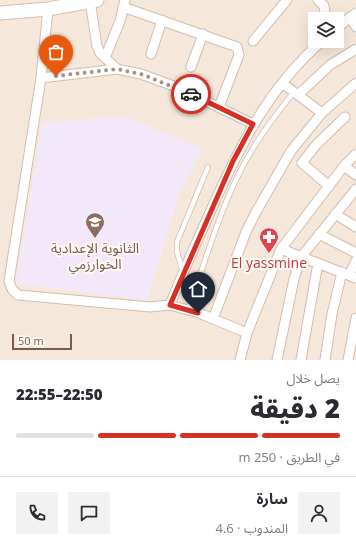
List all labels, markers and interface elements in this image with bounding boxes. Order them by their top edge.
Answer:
map controls [308,12,344,48]
button: layers [308,12,344,48]
pin [39,35,73,76]
icon: bag [45,41,67,63]
courier [171,74,211,114]
icon: car [180,83,202,105]
school or university icon: الثانوية الإعدادية الخوارزمي [84,211,106,239]
pharmacy icon: El yassmine [258,226,280,254]
place label: الثانوية الإعدادية الخوارزمي [51,238,139,275]
place label: El yassmine [231,253,307,272]
pin [181,272,215,313]
icon: home [187,278,209,300]
scale bar [12,332,72,351]
text: 50 m [18,333,44,348]
text: يصل خلال [286,369,340,387]
text: 22:50–22:55 [16,384,103,404]
text: 2 دقيقة [250,390,340,426]
text: في الطريق · 250 m [238,448,340,466]
text: سارة [256,488,288,508]
button: phone [16,492,58,534]
button: chat [68,492,110,534]
button: person [298,492,340,534]
text: المندوب · 4.6 [215,519,288,537]

